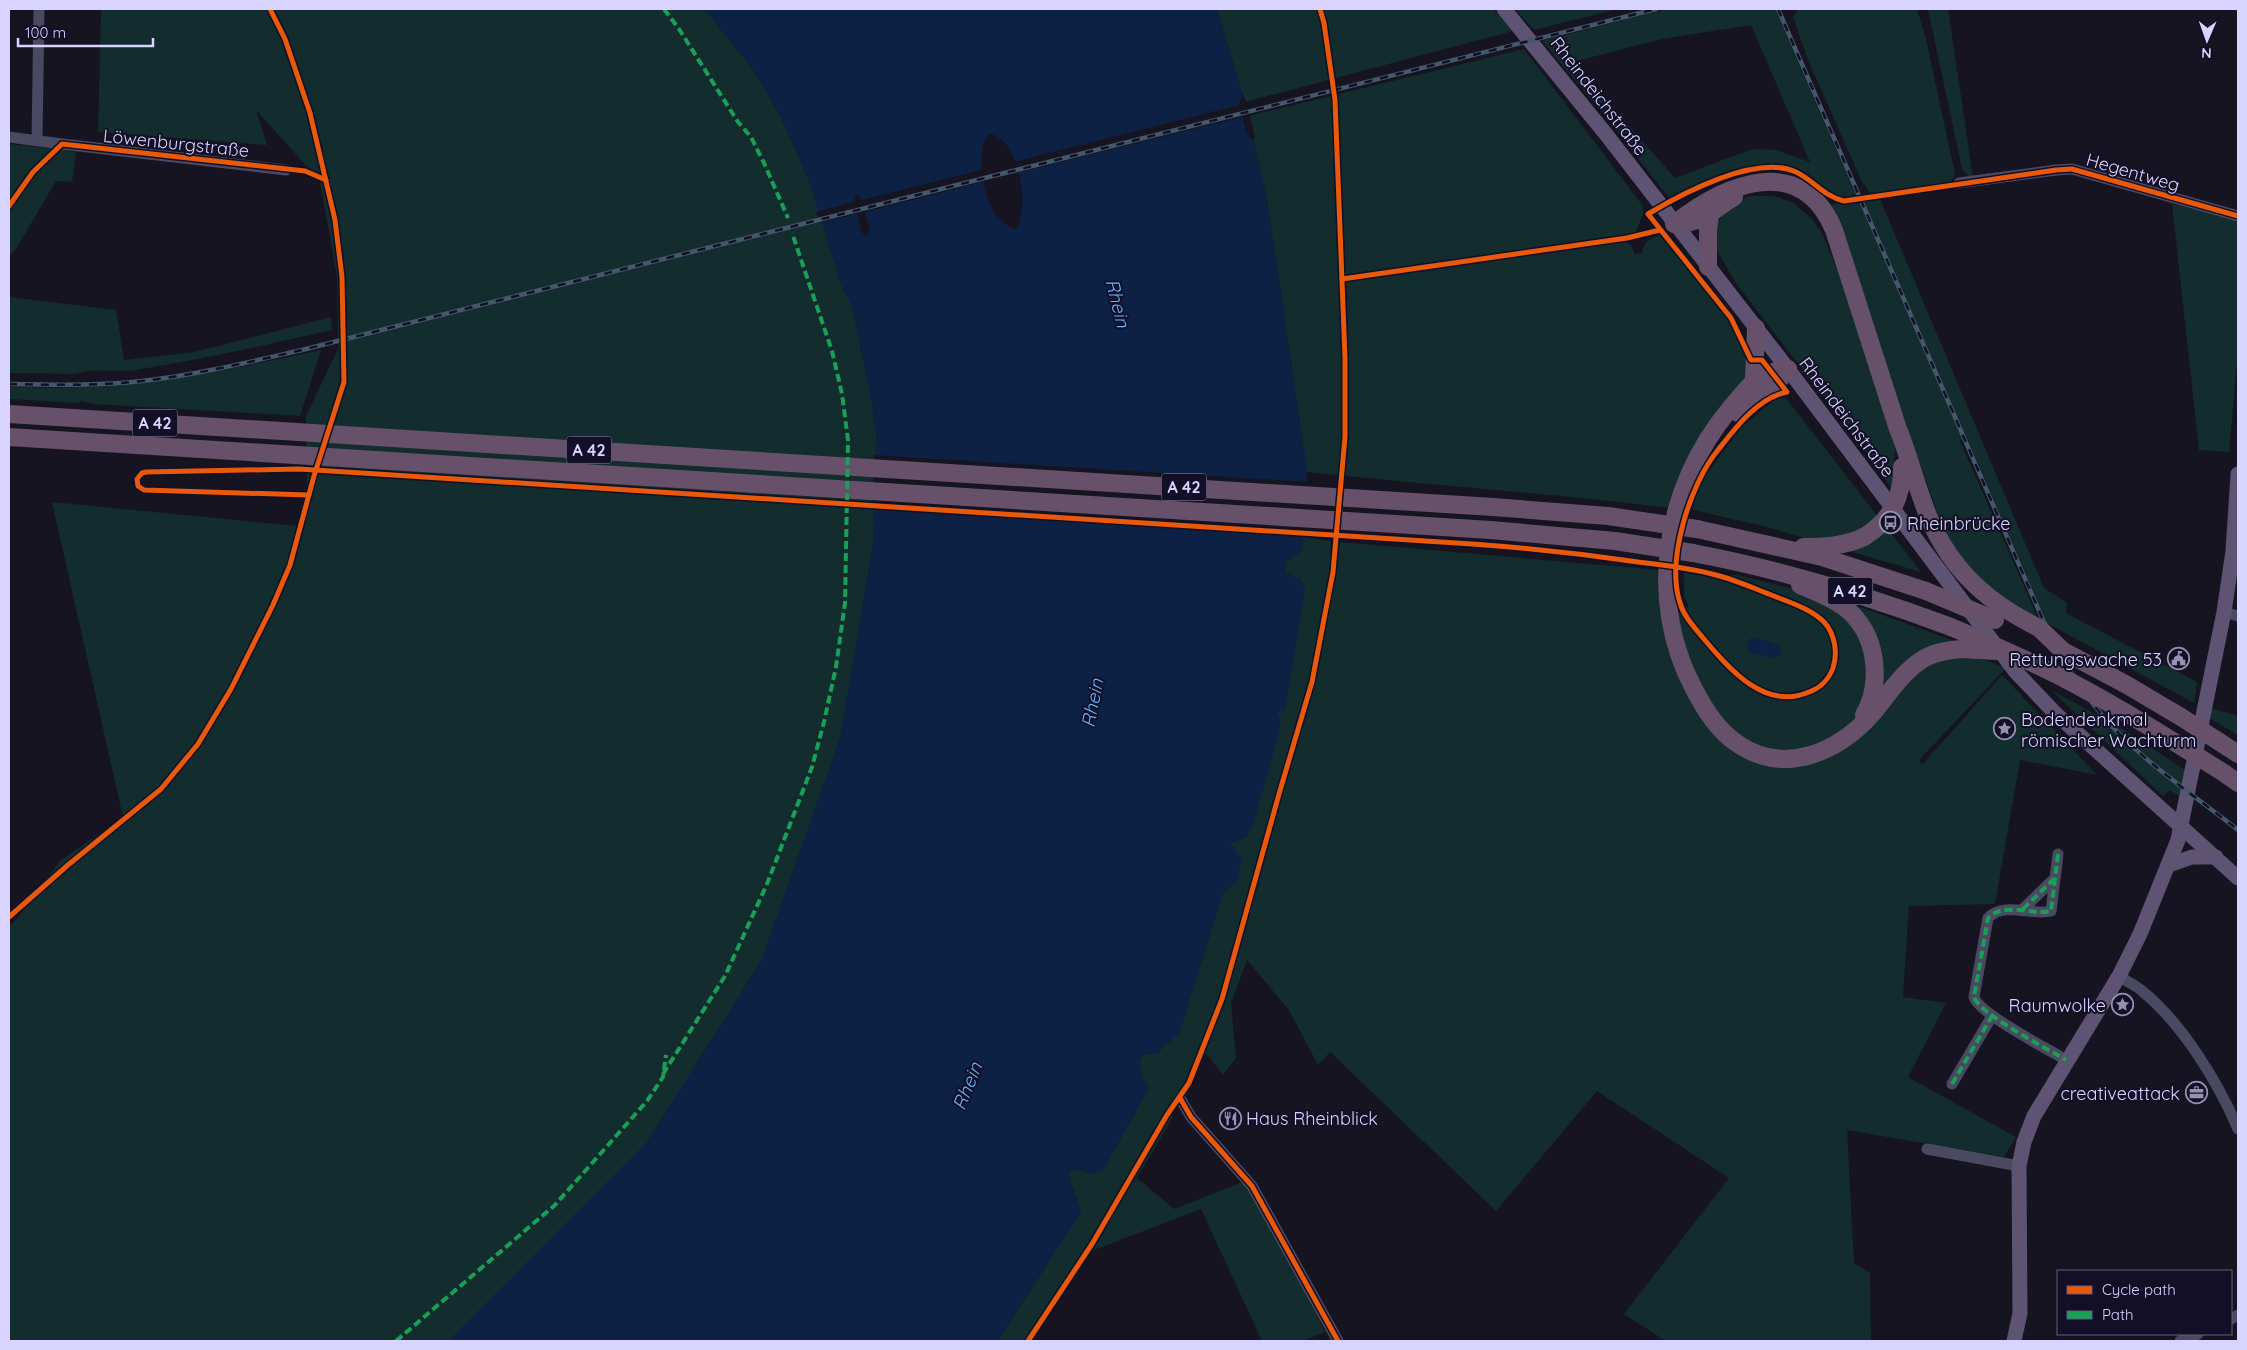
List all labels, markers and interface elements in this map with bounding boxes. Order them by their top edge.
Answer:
scale bar [18,15,152,47]
north arrow [2182,15,2232,65]
text: 100 m [25,23,66,42]
street label: Rheindeichstraße [1545,32,1653,160]
text: N [2201,44,2212,62]
street label: Löwenburgstraße [102,124,250,162]
street label: Hegentweg [2084,148,2182,196]
water label: Rhein [1100,276,1136,331]
street label: Rheindeichstraße [1794,352,1900,482]
road number: A 42 [132,409,178,436]
road number: A 42 [566,436,612,464]
road number: A 42 [1162,474,1206,501]
bus stop icon: Rheinbrücke [1879,511,1903,535]
place label: Rheinbrücke [1907,512,2011,535]
road number: A 42 [1828,578,1872,604]
public building icon: Rettungswache 53 [2166,647,2190,671]
place label: Rettungswache 53 [2009,648,2162,671]
water label: Rhein [1076,676,1109,729]
place label: Bodendenkmal römischer Wachturm [2021,708,2196,752]
place icon: Bodendenkmal römischer Wachturm [1993,717,2017,741]
place icon: Raumwolke [2110,993,2134,1017]
place label: Raumwolke [2009,994,2106,1017]
water label: Rhein [947,1058,988,1113]
office icon: creativeattack [2184,1081,2208,1105]
place label: creativeattack [2060,1082,2180,1105]
restaurant icon: Haus Rheinblick [1218,1106,1242,1130]
place label: Haus Rheinblick [1246,1107,1378,1130]
legend [2057,1270,2232,1335]
text: Cycle path [2102,1280,2176,1299]
text: Path [2102,1305,2134,1324]

